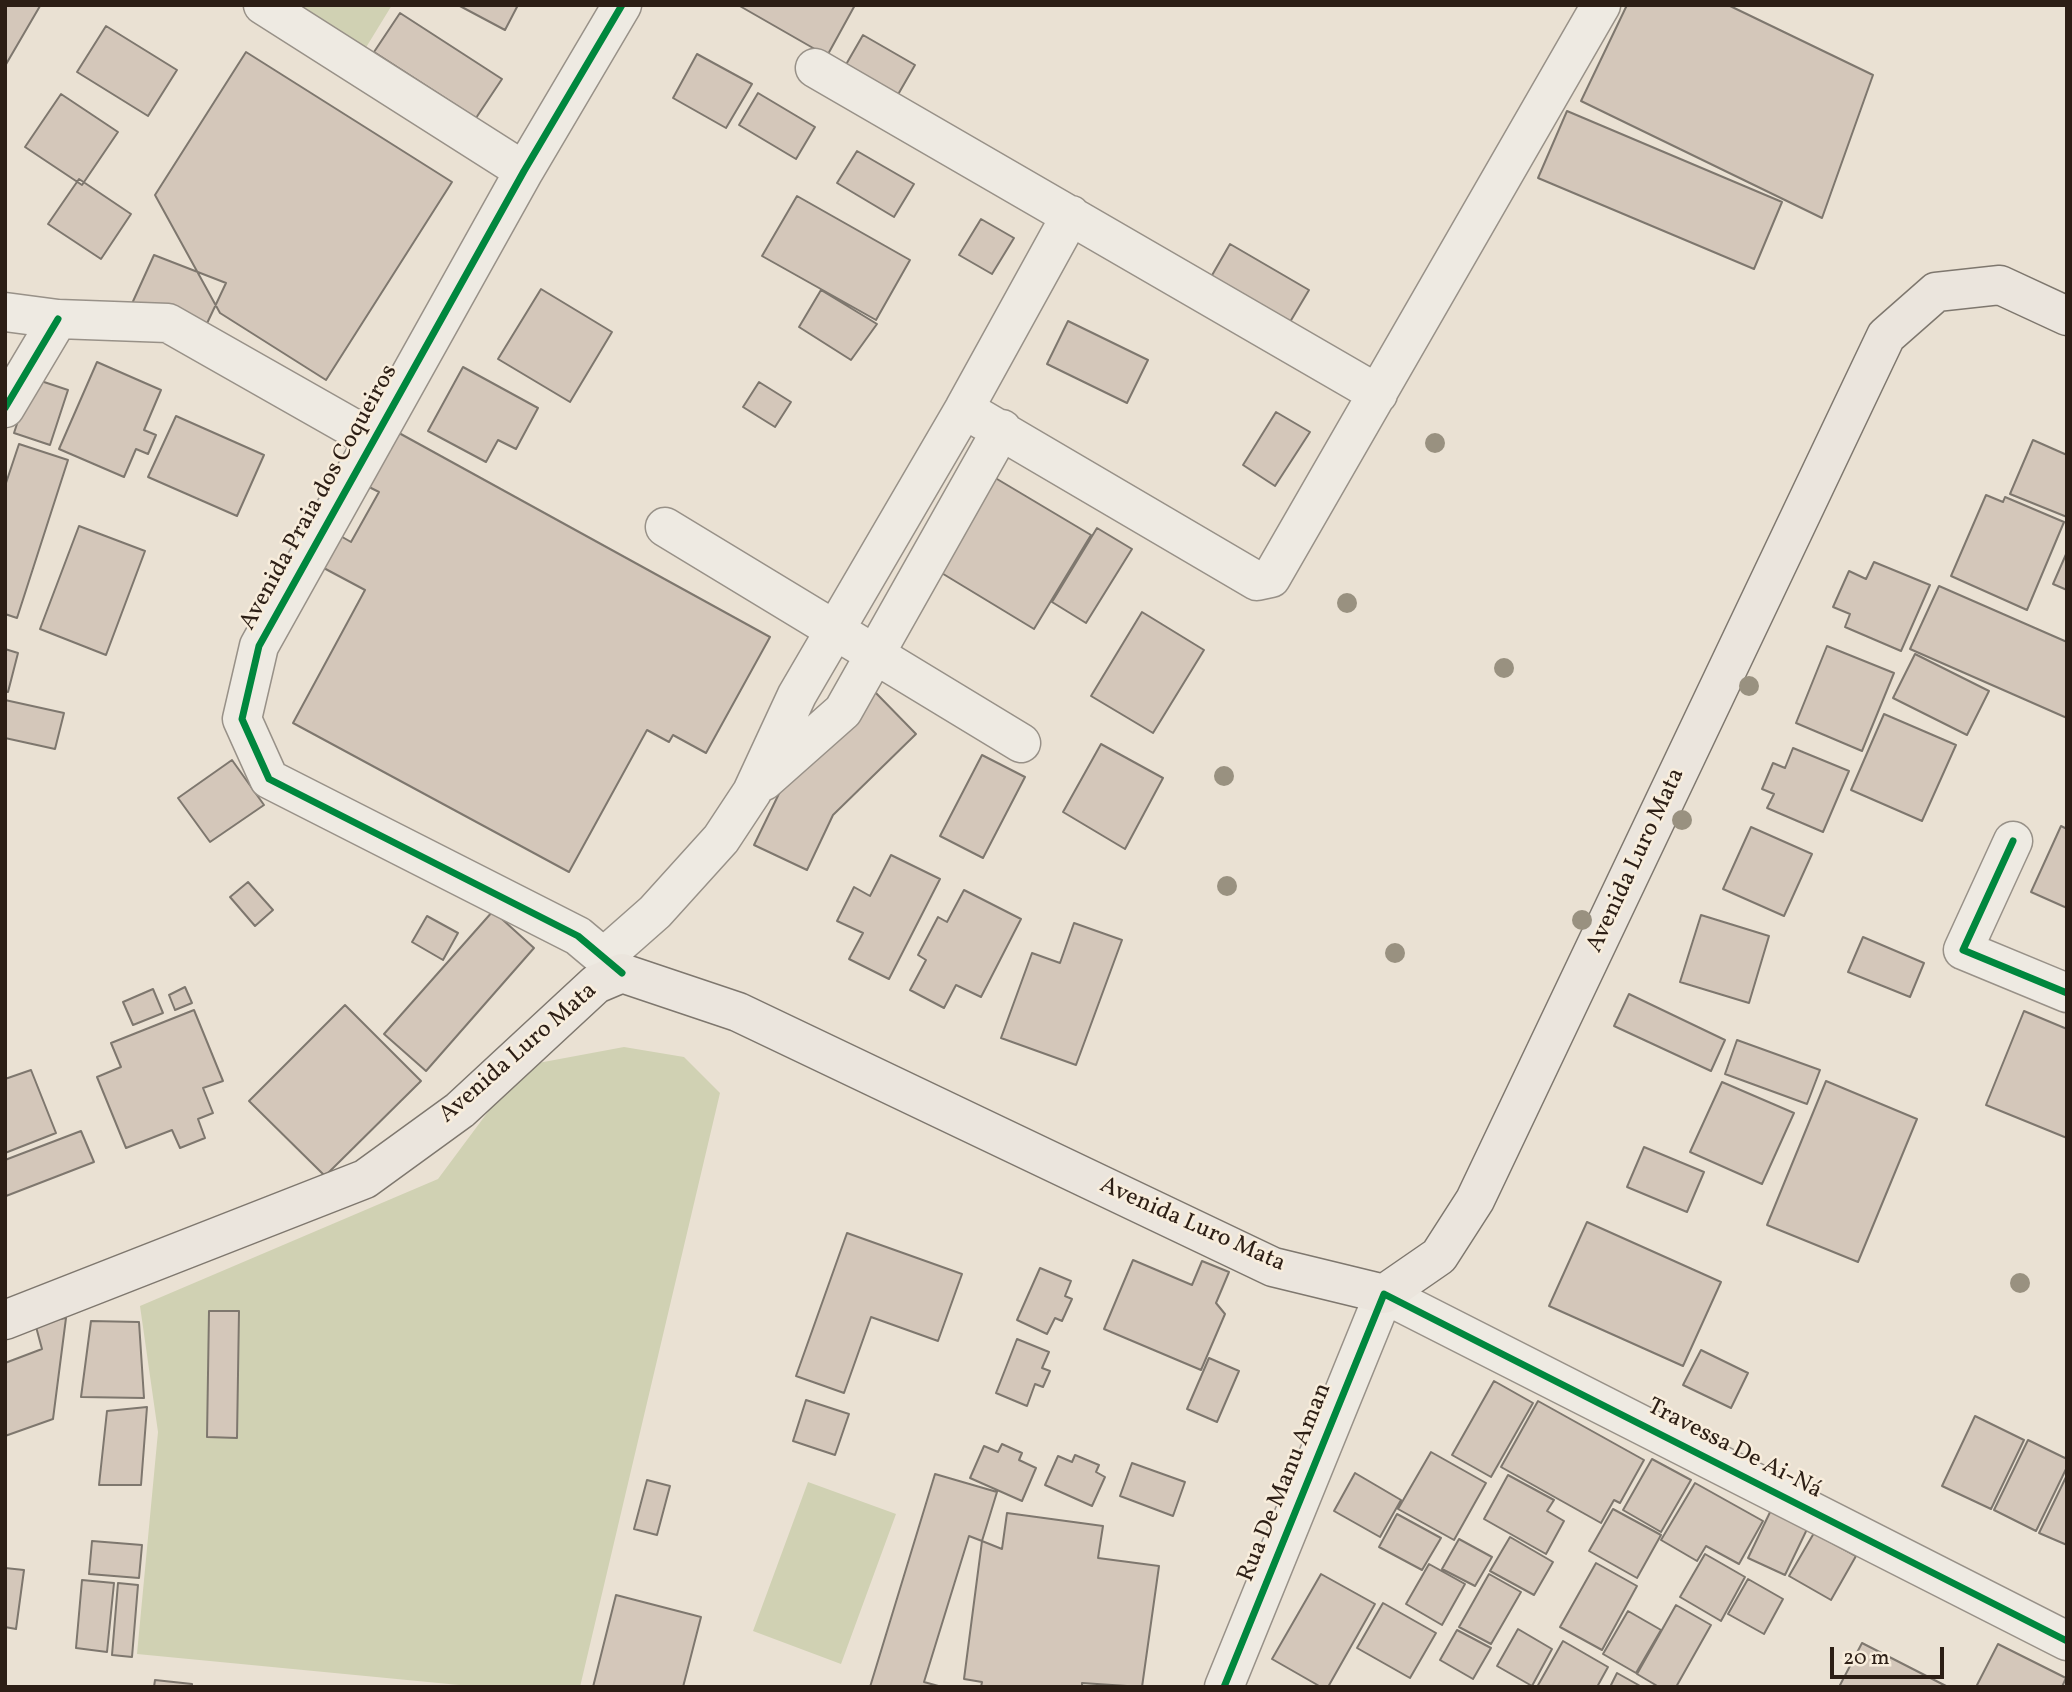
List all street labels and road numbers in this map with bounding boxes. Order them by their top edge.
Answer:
street label: Avenida Praia dos Coqueiros [235,360,405,636]
street label: Avenida Luro Mata [1582,764,1692,958]
street label: Avenida Luro Mata [434,978,604,1130]
street label: Avenida Luro Mata [1095,1172,1289,1280]
street label: Rua De Manu Aman [1233,1379,1339,1587]
street label: Travessa De Ai-Ná [1642,1393,1826,1507]

